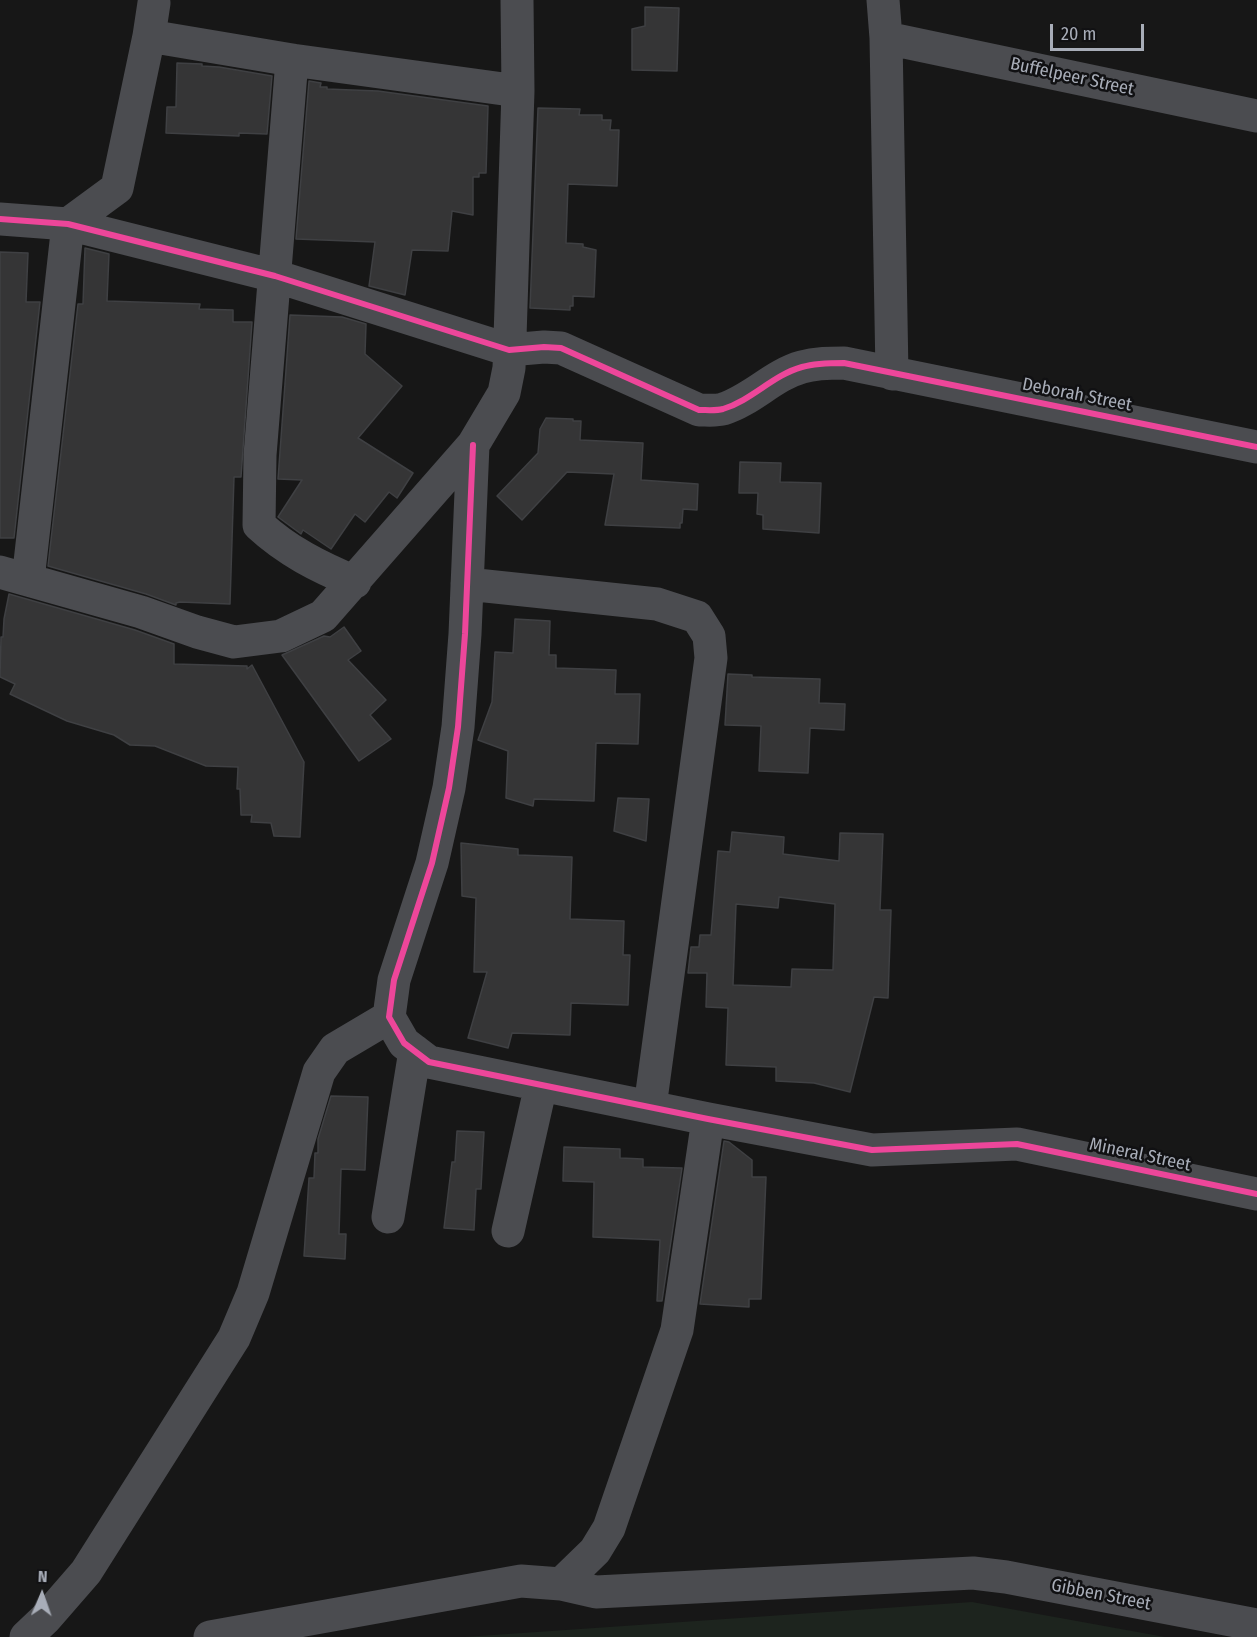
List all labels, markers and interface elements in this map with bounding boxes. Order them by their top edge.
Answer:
scale bar [1053,12,1148,50]
text: 20 m [1061,23,1096,45]
street label: Buffelpeer Street [1008,53,1136,101]
street label: Deborah Street [1021,374,1133,416]
street label: Mineral Street [1087,1134,1193,1176]
north arrow [12,1565,72,1625]
text: N [38,1567,48,1586]
street label: Gibben Street [1049,1575,1153,1615]

